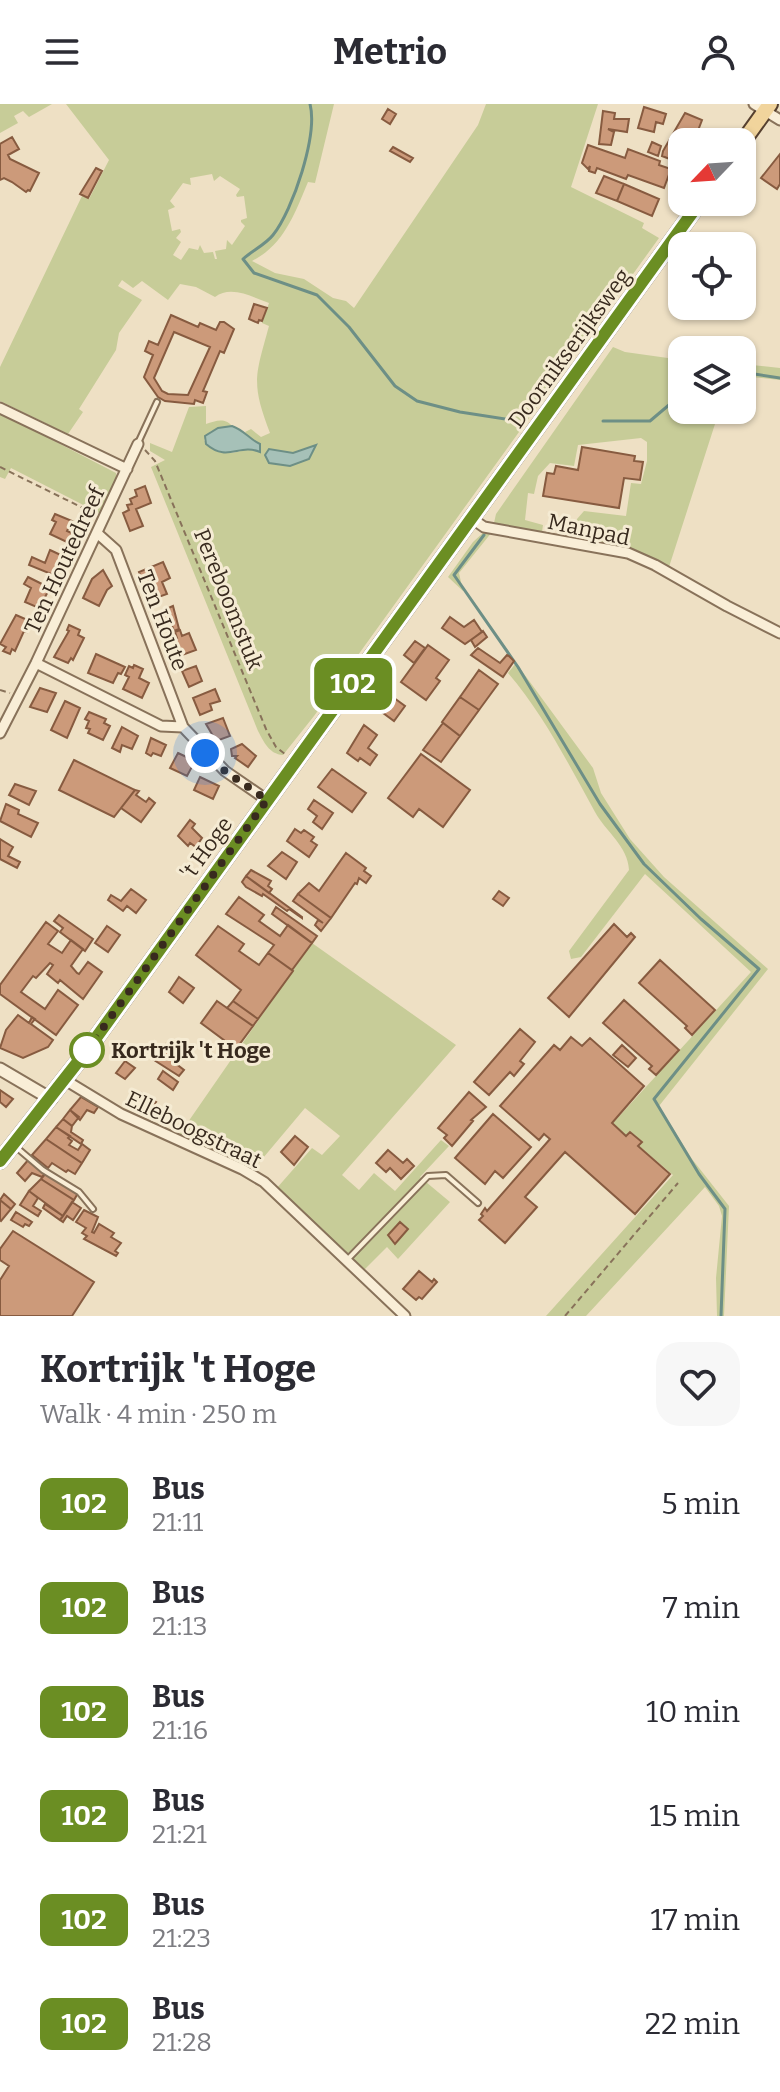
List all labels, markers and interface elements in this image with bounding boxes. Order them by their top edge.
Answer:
icon: menu [40,30,84,74]
text: Metrio [333,30,447,74]
icon: person [696,30,740,74]
north arrow [668,128,756,216]
map controls [668,128,756,424]
button: locate [668,232,756,320]
street label: Doornikserijksweg [502,263,636,433]
button: layers [668,336,756,424]
street label: Ten Houtedreef [19,481,111,638]
street label: Manpad [545,508,632,551]
street label: Pereboomstuk [188,525,269,674]
street label: Ten Houte [131,566,194,674]
line badge: 102 [307,658,399,710]
text: 102 [330,667,376,700]
your location [185,733,225,773]
street label: 't Hoge [175,812,238,885]
marker: Kortrijk 't Hoge [70,1033,104,1067]
place label: Kortrijk 't Hoge [111,1037,271,1064]
street label: Elleboogstraat [121,1085,266,1174]
button: heart [656,1342,740,1426]
text: Kortrijk 't Hoge [40,1346,316,1392]
text: Walk · 4 min · 250 m [40,1399,277,1430]
text: Bus [152,1471,205,1507]
text: 5 min [661,1486,740,1522]
text: 102 [61,1487,107,1520]
text: 21:11 [152,1507,203,1538]
text: Bus [152,1575,205,1611]
text: 7 min [662,1590,740,1626]
text: 102 [61,1591,107,1624]
text: 21:13 [152,1611,208,1642]
text: Bus [152,1679,205,1715]
text: 10 min [646,1694,740,1730]
text: 102 [61,1695,107,1728]
text: 21:16 [152,1715,208,1746]
text: Bus [152,1783,205,1819]
text: 15 min [649,1798,740,1834]
text: 102 [61,1799,107,1832]
text: 21:21 [152,1819,207,1850]
text: Bus [152,1887,205,1923]
text: 17 min [651,1902,740,1938]
text: 102 [61,1903,107,1936]
text: 21:23 [152,1923,211,1954]
text: Bus [152,1991,205,2027]
text: 22 min [645,2006,740,2042]
text: 102 [61,2007,107,2040]
text: 21:28 [152,2027,212,2058]

